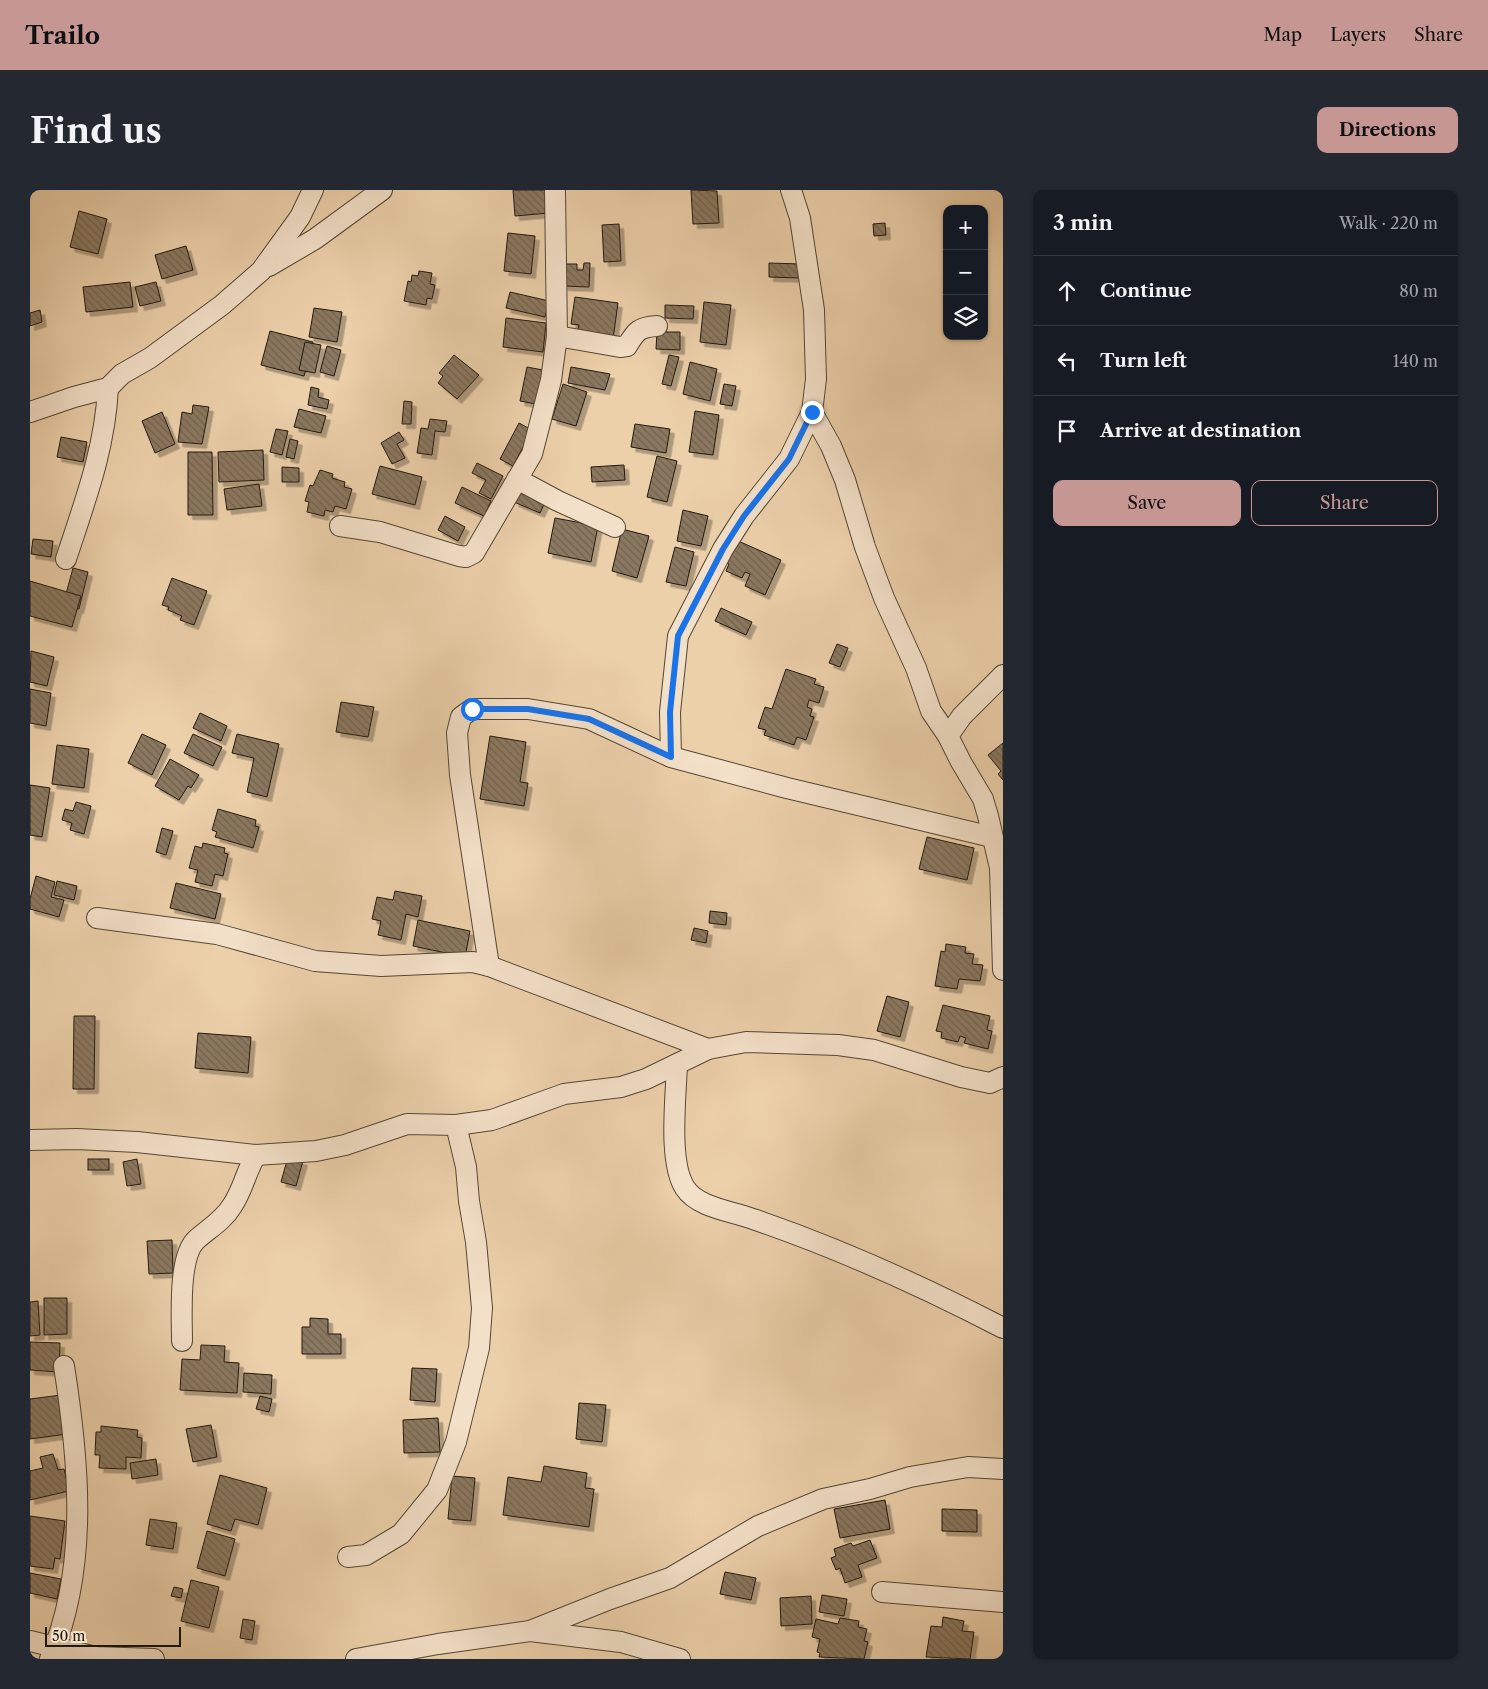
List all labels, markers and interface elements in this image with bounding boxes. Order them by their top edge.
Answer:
text: Trailo [25,21,100,50]
text: Map [1264,24,1302,46]
text: Layers [1330,24,1386,46]
text: Share [1414,24,1463,46]
button: Directions [1317,107,1458,153]
text: Find us [30,109,162,152]
map controls [943,205,988,340]
button: + [943,205,988,250]
text: 3 min [1053,210,1113,235]
text: Walk · 220 m [1339,213,1438,233]
button: − [943,250,988,295]
icon: ahead [1053,277,1081,305]
text: Continue [1100,279,1192,302]
text: 80 m [1399,281,1438,301]
button: layers [943,295,988,340]
icon: left [1053,347,1081,375]
text: Turn left [1100,349,1187,372]
text: 140 m [1393,351,1438,371]
route end [801,401,824,424]
icon: arrive [1053,417,1081,445]
text: Arrive at destination [1100,419,1301,442]
button: Save [1053,480,1241,526]
button: Share [1251,480,1438,526]
route start [461,698,484,721]
scale bar [45,1624,181,1647]
text: 50 m [52,1627,85,1645]

